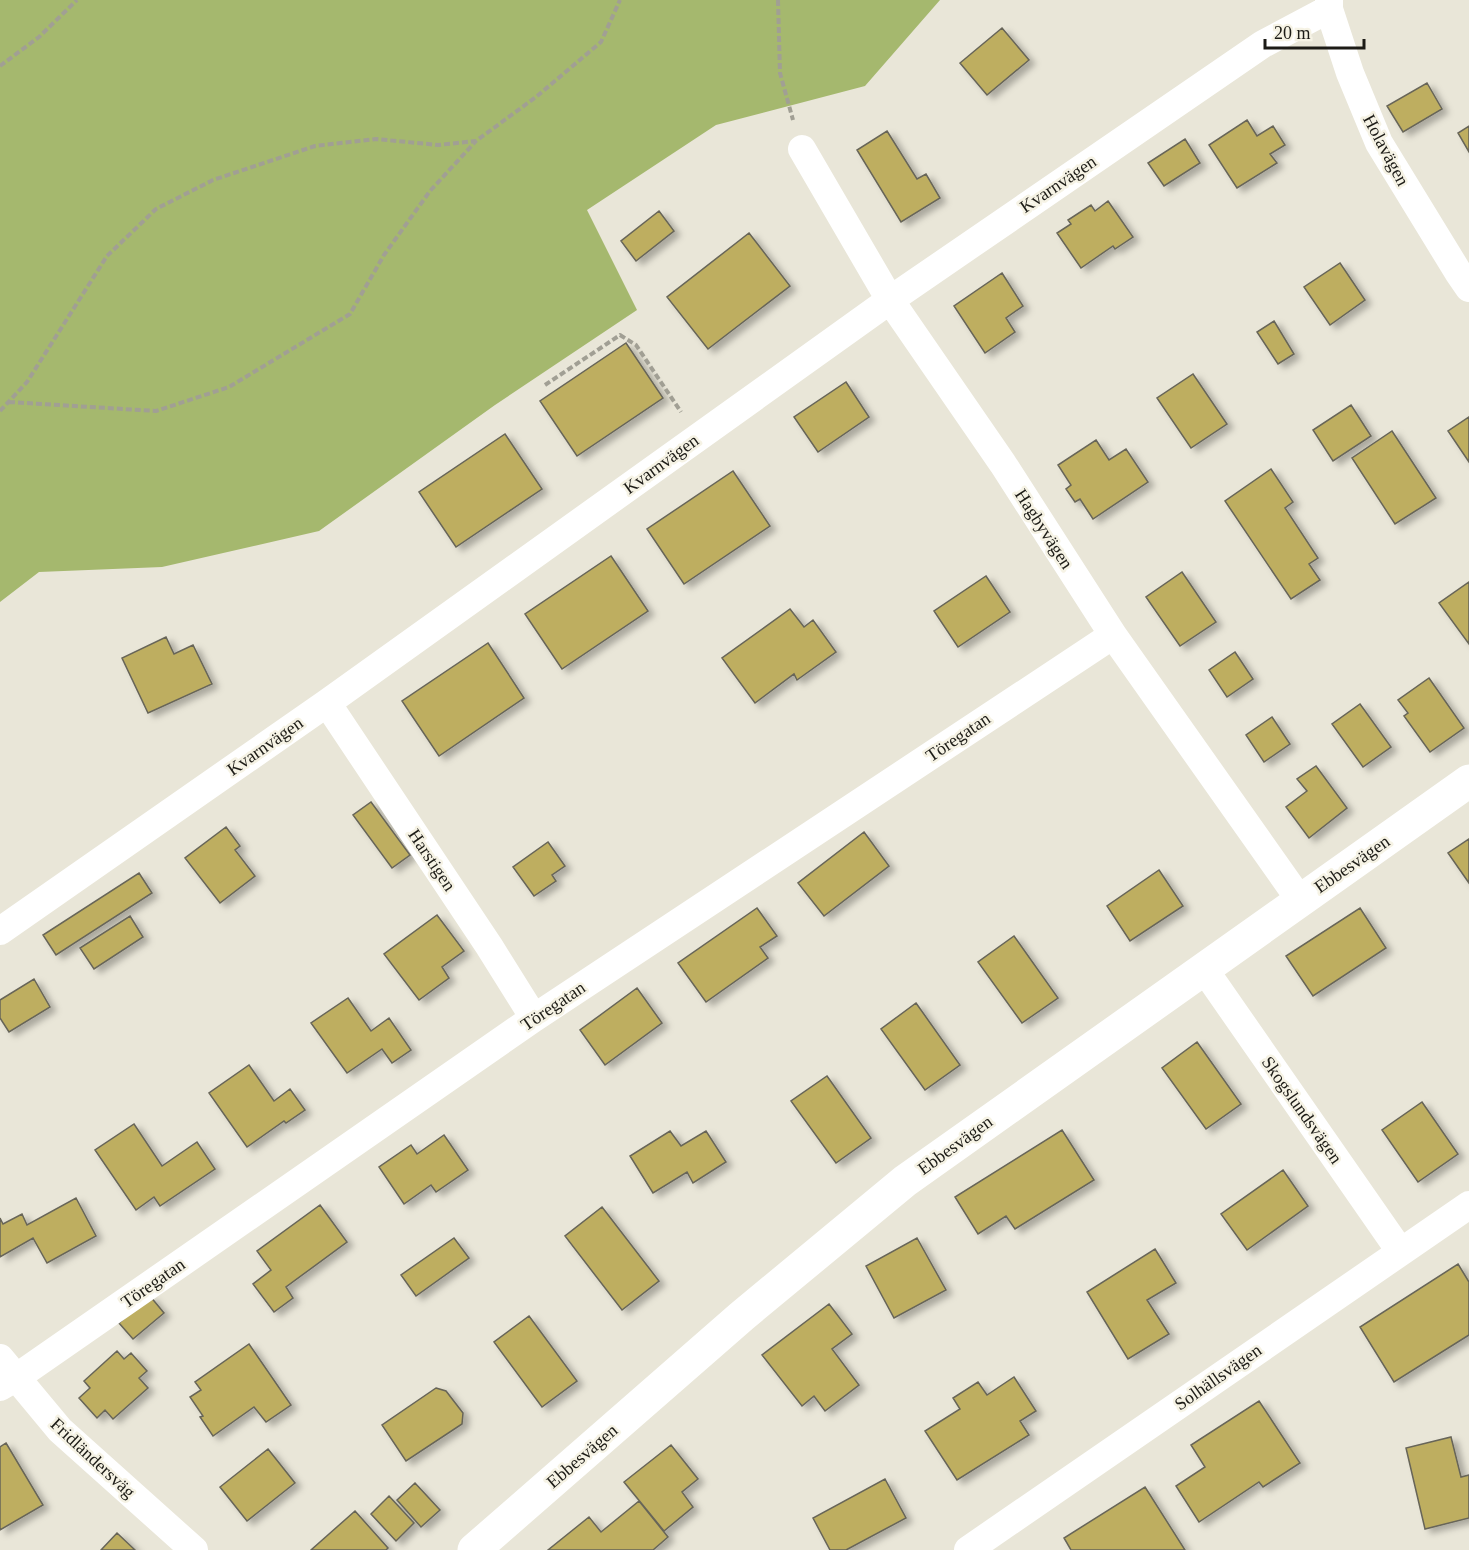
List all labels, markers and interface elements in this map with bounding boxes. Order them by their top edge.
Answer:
scale bar [1265,12,1364,50]
text: 20 m [1274,23,1311,43]
street label: Holavägen [1359,111,1413,189]
street label: Kvarnvägen [1016,151,1100,217]
street label: Kvarnvägen [620,430,702,498]
street label: Hagbyvägen [1011,485,1077,573]
street label: Töregatan [922,708,994,766]
street label: Kvarnvägen [223,713,307,779]
street label: Harstigen [404,825,460,895]
street label: Ebbesvägen [1311,831,1393,897]
street label: Töregatan [517,977,589,1035]
street label: Skogslundsvägen [1258,1053,1346,1167]
street label: Ebbesvägen [914,1111,996,1179]
street label: Töregatan [117,1254,189,1312]
street label: Solhällsvägen [1171,1340,1265,1414]
street label: Fridländersväg [47,1414,139,1502]
street label: Ebbesvägen [543,1420,621,1492]

